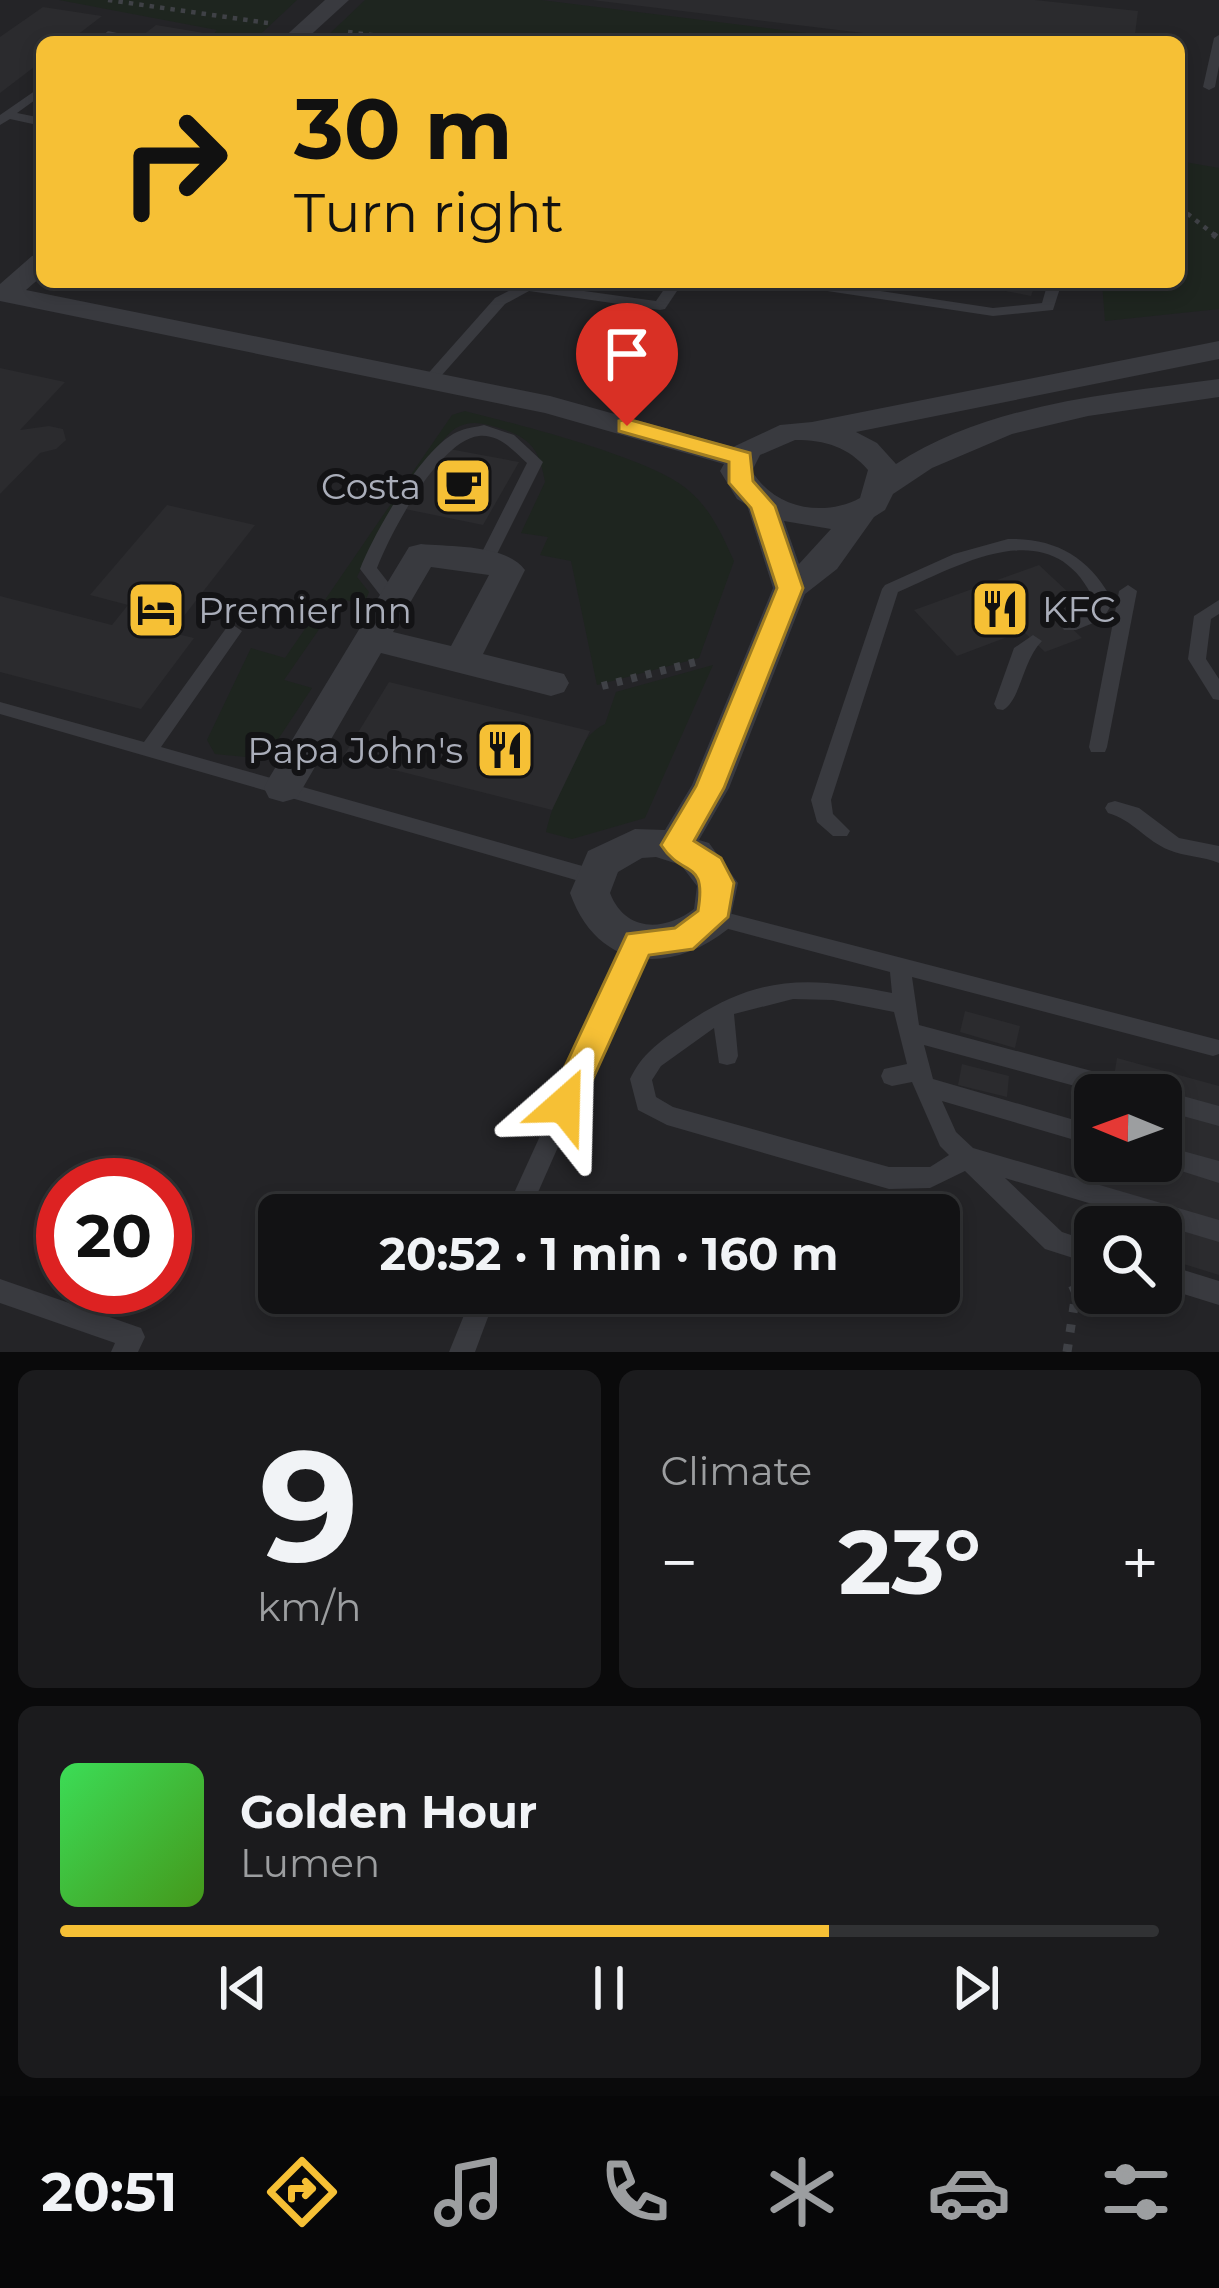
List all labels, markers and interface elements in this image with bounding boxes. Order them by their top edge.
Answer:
text: 30 m [294,78,513,180]
icon: right [96,84,252,240]
text: Turn right [294,180,564,246]
pin [576,303,678,426]
icon: arrive [594,321,660,387]
cafe icon: Costa [432,455,494,517]
place label: Costa [321,464,421,508]
restaurant icon: KFC [969,578,1031,640]
hotel icon: Premier Inn [125,579,187,641]
place label: KFC [1042,587,1116,631]
place label: Premier Inn [198,588,412,632]
restaurant icon: Papa John's [474,719,536,781]
place label: Papa John's [247,728,463,772]
position arrow [501,1042,627,1168]
north arrow [1074,1074,1182,1182]
map controls [1074,1074,1182,1314]
speed limit sign: 20 [36,1158,192,1314]
button: search [1074,1206,1182,1314]
text: 20:52 · 1 min · 160 m [379,1226,839,1281]
text: 9 [260,1410,359,1600]
text: Climate [661,1447,812,1495]
text: 23° [838,1507,981,1617]
text: − [661,1522,698,1603]
text: + [1121,1522,1159,1603]
text: km/h [257,1583,361,1631]
text: Golden Hour [240,1784,537,1839]
text: Lumen [240,1839,380,1887]
icon: previous [210,1955,276,2021]
icon: pause [576,1955,642,2021]
icon: next [943,1955,1009,2021]
icon: directions [260,2150,344,2234]
icon: music [427,2150,511,2234]
icon: phone [593,2150,677,2234]
icon: climate [760,2150,844,2234]
icon: car [927,2150,1011,2234]
icon: filters [1094,2150,1178,2234]
text: 20:51 [41,2159,177,2225]

